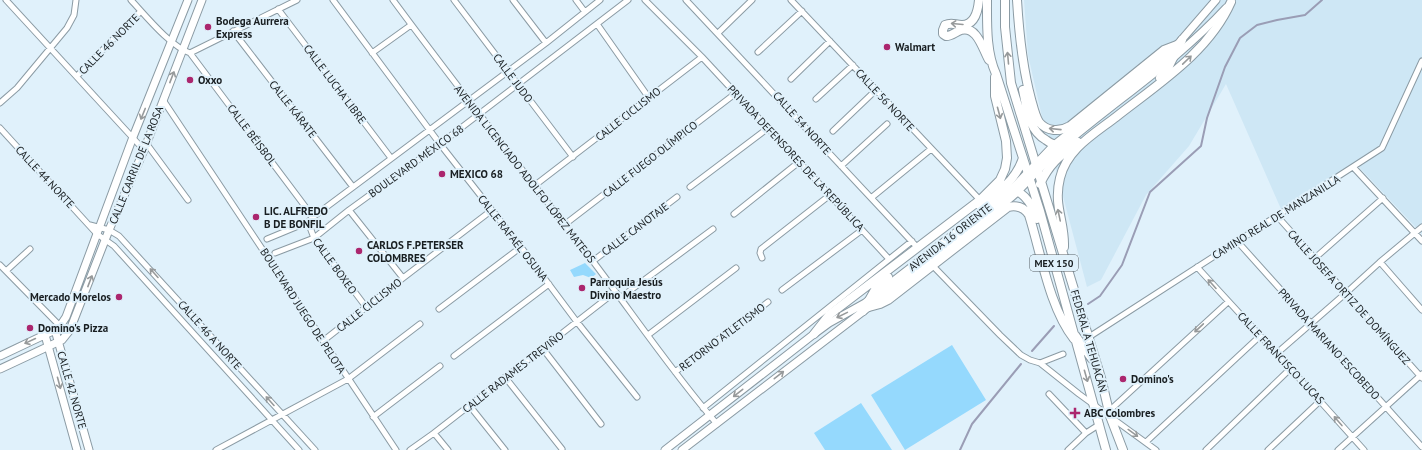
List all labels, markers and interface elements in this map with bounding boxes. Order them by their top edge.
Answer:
street label: CALLE 46 NORTE [76,11,142,77]
place label: Bodega Aurrera Express [216,14,289,41]
one-way arrow [950,20,963,27]
marker: Bodega Aurrera Express [203,22,213,32]
place label: Walmart [895,40,935,54]
street label: CALLE LUCHA LIBRE [301,42,369,127]
marker: Walmart [882,42,892,52]
street label: CALLE JUDO [490,51,536,105]
one-way arrow [1004,52,1011,65]
one-way arrow [1182,55,1192,64]
street label: CALLE 56 NORTE [852,66,918,134]
one-way arrow [168,72,176,84]
place label: Oxxo [198,73,222,87]
marker: Oxxo [185,75,195,85]
street label: CALLE KÁRATE [266,77,320,141]
street label: AVENIDA LICENCIADO ADOLFO LÓPEZ MATEOS [451,82,599,266]
street label: PRIVADA DEFENSORES DE LA REPÚBLICA [724,82,868,234]
street label: CALLE CICLISMO [592,84,664,144]
street label: CALLE 54 NORTE [770,88,834,158]
street label: CALLE BÉISBOL [224,101,280,169]
street label: CALLE CARRIL DE LA ROSA [106,103,166,226]
one-way arrow [996,106,1004,119]
one-way arrow [138,108,146,120]
street label: CALLE FUEGO OLÍMPICO [600,118,700,200]
street label: BOULEVARD MÉXICO 68 [366,122,466,200]
one-way arrow [1049,125,1062,133]
street label: CALLE 44 NORTE [12,143,78,211]
place label: MEXICO 68 [450,167,503,181]
marker: MEXICO 68 [437,169,447,179]
street label: CAMINO REAL DE MANZANILLA [1209,171,1343,262]
street label: CALLE RAFAÉL OSUNA [475,192,551,284]
street label: CALLE CANOTAJE [599,199,671,259]
street label: AVENIDA 16 ORIENTE [905,200,995,274]
place label: LIC. ALFREDO B DE BONFIL [264,204,328,231]
one-way arrow [1055,209,1063,222]
marker: LIC. ALFREDO B DE BONFIL [251,212,261,222]
street label: CALLE JOSEFA ORTIZ DE DOMÍNGUEZ [1285,227,1413,367]
street label: CALLE BOXEO [310,235,360,297]
place label: CARLOS F.PETERSER COLOMBRES [367,238,464,265]
street label: BOULEVARD JUEGO DE PELOTA [257,246,349,377]
marker: CARLOS F.PETERSER COLOMBRES [354,246,364,256]
road number: MEX 150 [1030,255,1078,271]
one-way arrow [150,269,159,279]
street label: CALLE CICLISMO [333,275,405,335]
place label: Parroquia Jesús Divino Maestro [590,275,663,302]
one-way arrow [86,276,94,288]
one-way arrow [1207,279,1217,289]
marker: Parroquia Jesús Divino Maestro [577,283,587,293]
street label: PRIVADA MARIANO ESCOBEDO [1275,285,1383,403]
street label: FEDERAL A TEHUACÁN [1068,288,1110,394]
place label: Mercado Morelos [30,290,111,304]
marker: Mercado Morelos [114,292,124,302]
street label: CALLE 46 A NORTE [175,297,245,373]
street label: RETORNO ATLETISMO [676,300,768,374]
street label: CALLE FRANCISCO LUCAS [1235,309,1328,407]
one-way arrow [837,312,849,320]
place label: Domino's Pizza [38,321,108,335]
marker: Domino's Pizza [25,323,35,333]
one-way arrow [1195,323,1205,332]
street label: CALLE RADAMES TREVIÑO [460,328,566,416]
one-way arrow [25,338,37,345]
street label: CALLE 42 NORTE [54,349,90,431]
one-way arrow [1083,370,1090,383]
one-way arrow [774,371,785,379]
place label: Domino's [1131,372,1174,386]
marker: Domino's [1118,374,1128,384]
one-way arrow [56,377,63,390]
one-way arrow [733,389,744,397]
one-way arrow [265,395,274,406]
place label: ABC Colombres [1084,406,1156,420]
marker: ABC Colombres [1069,407,1081,419]
one-way arrow [1333,416,1342,426]
one-way arrow [1127,429,1138,437]

